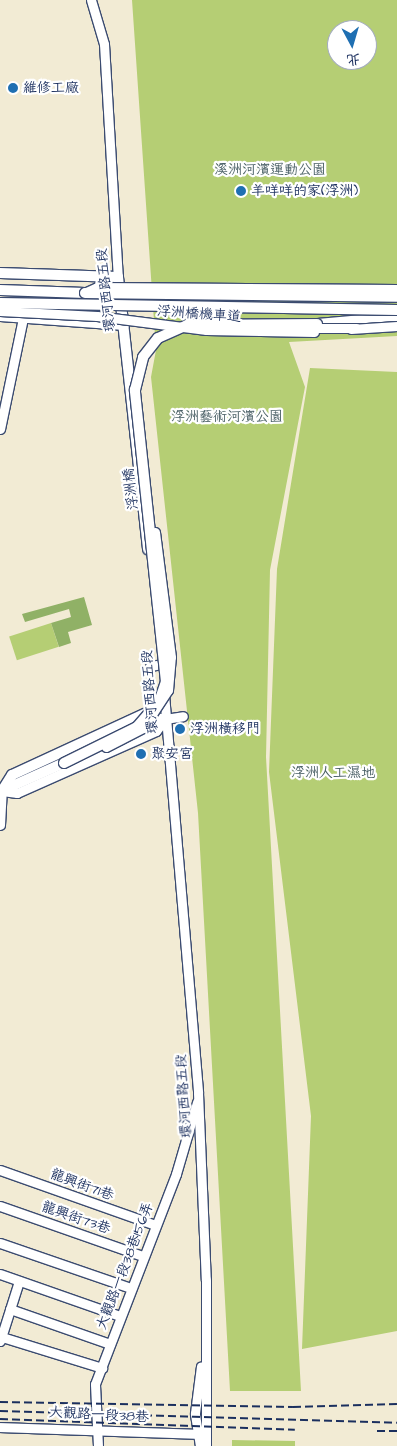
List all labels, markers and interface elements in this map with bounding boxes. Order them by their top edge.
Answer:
north arrow [327,20,377,70]
text: 北 [345,48,361,70]
place label: 維修工廠 [23,80,79,96]
marker: 維修工廠 [7,82,19,94]
park label: 溪洲河濱運動公園 [214,162,326,178]
place label: 羊咩咩的家(浮洲) [251,183,358,199]
marker: 羊咩咩的家(浮洲) [235,185,247,197]
street label: 環河西路五段 [93,247,119,333]
street label: 浮洲橋機車道 [157,303,241,325]
park label: 浮洲藝術河濱公園 [171,409,283,425]
street label: 浮洲橋 [120,467,142,511]
street label: 環河西路五段 [139,650,161,734]
place label: 浮洲橫移門 [190,721,260,737]
marker: 浮洲橫移門 [174,723,186,735]
place label: 聚安宮 [151,746,193,762]
marker: 聚安宮 [135,748,147,760]
park label: 浮洲人工濕地 [291,765,375,781]
street label: 環河西路五段 [173,1054,195,1138]
street label: 龍興街71巷 [48,1166,116,1204]
street label: 龍興街73巷 [39,1198,113,1238]
street label: 大觀路一段38巷156弄 [93,1200,157,1332]
street label: 大觀路一段38巷 [49,1404,149,1426]

